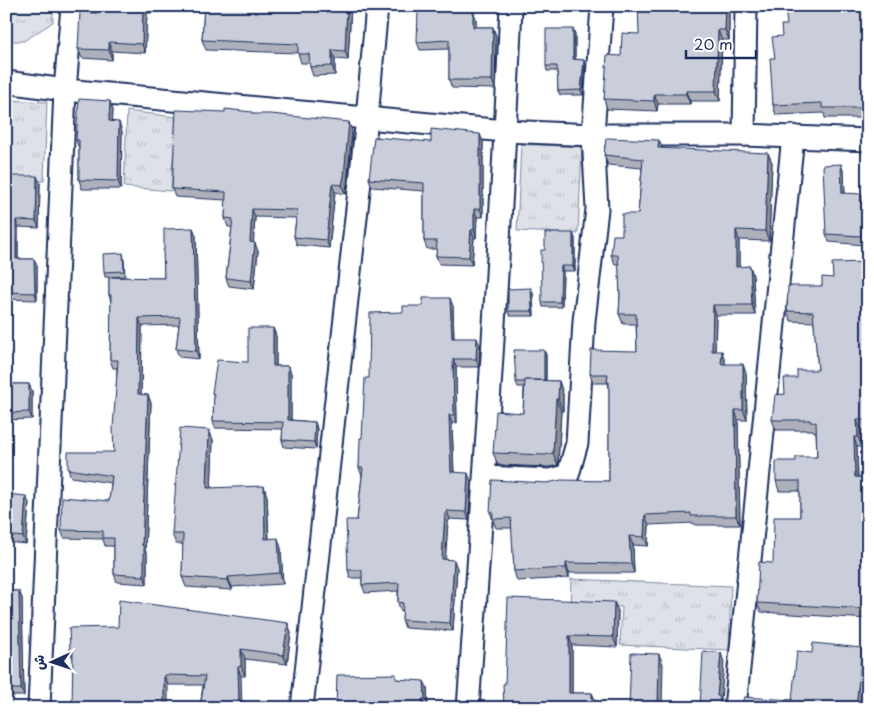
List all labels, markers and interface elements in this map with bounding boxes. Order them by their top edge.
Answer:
scale bar [686,28,756,60]
text: 20 m [694,32,733,55]
north arrow [28,636,78,686]
text: ش [28,654,49,671]

